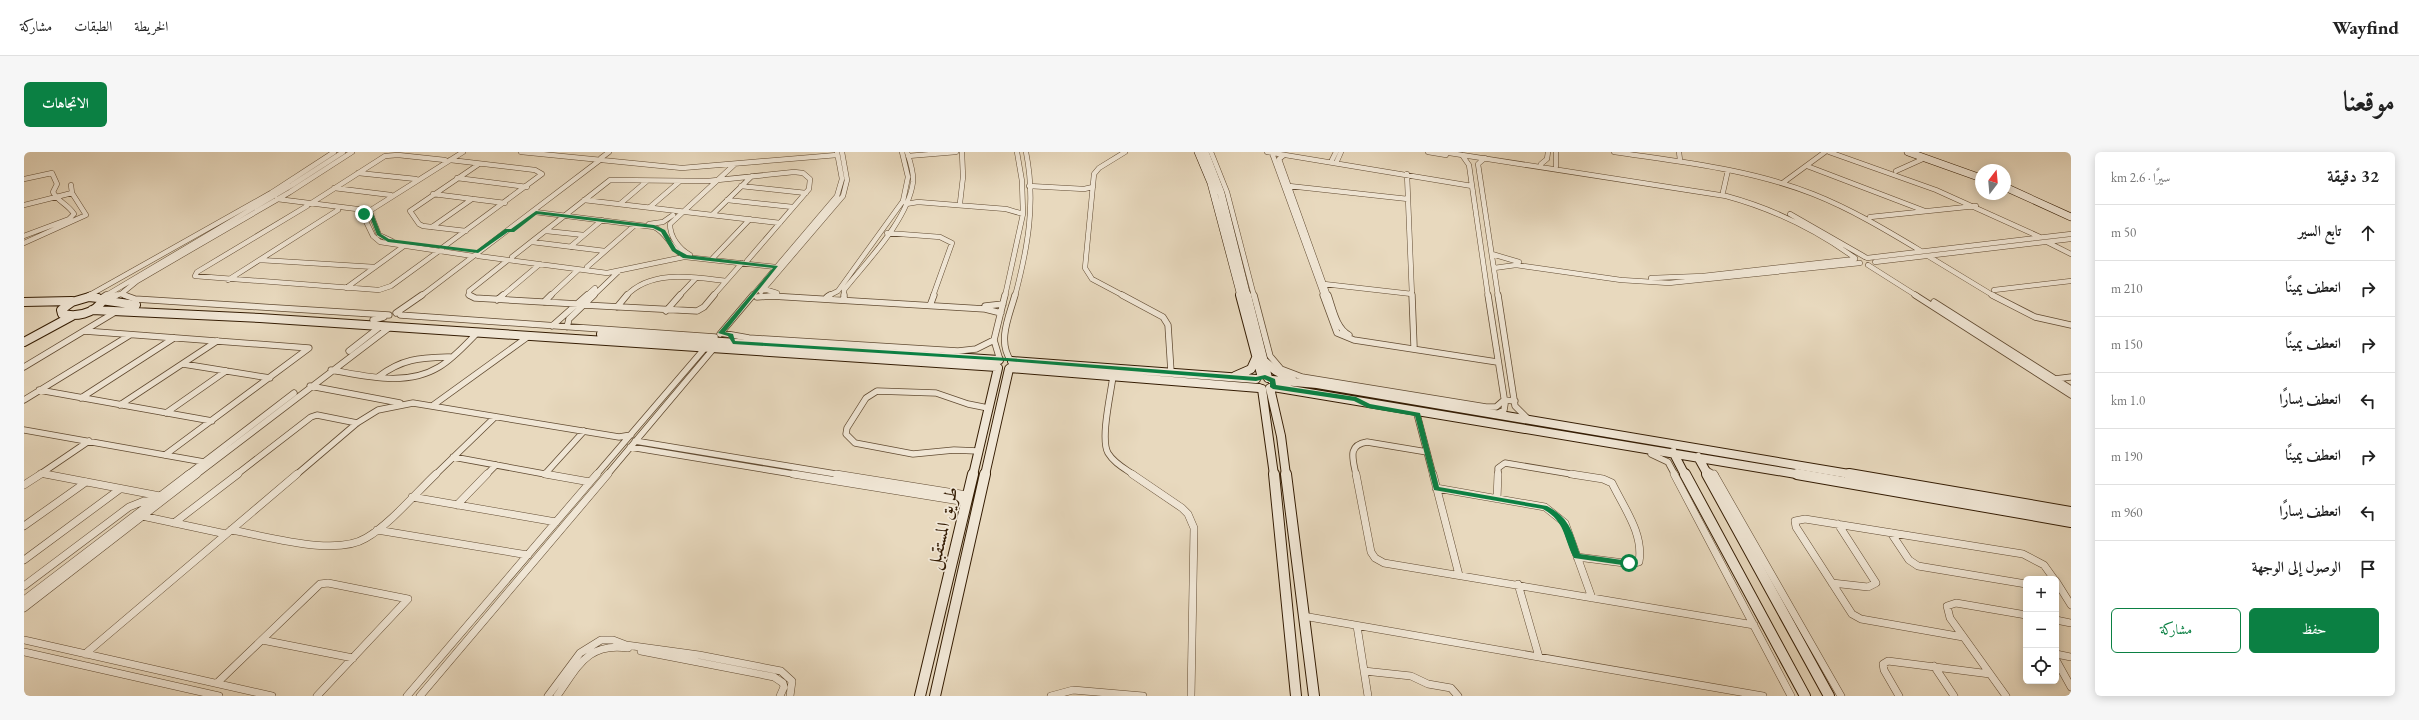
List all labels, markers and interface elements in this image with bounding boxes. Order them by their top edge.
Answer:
text: Wayfind [2332,15,2399,40]
text: مشاركة [20,17,52,35]
text: الطبقات [74,17,112,35]
text: الخريطة [134,17,168,35]
button: الاتجاهات [24,82,107,127]
text: موقعنا [2343,83,2395,119]
north arrow [1975,164,2011,200]
text: 32 دقيقة [2327,165,2379,187]
text: سيرًا · 2.6 km [2111,169,2170,186]
route end [355,205,373,223]
text: تابع السير [2298,221,2341,240]
icon: ahead [2357,222,2379,244]
text: 50 m [2111,224,2136,241]
text: انعطف يمينًا [2285,277,2341,296]
icon: right [2357,278,2379,300]
text: 210 m [2111,280,2142,297]
text: انعطف يمينًا [2285,333,2341,352]
icon: right [2357,334,2379,356]
text: 150 m [2111,336,2142,353]
text: انعطف يسارًا [2279,389,2341,408]
icon: left [2357,390,2379,412]
text: 1.0 km [2111,392,2145,409]
text: انعطف يمينًا [2285,445,2341,464]
icon: right [2357,446,2379,468]
text: 190 m [2111,448,2142,465]
street label: طريق المستقبل [921,484,965,572]
text: انعطف يسارًا [2279,501,2341,520]
icon: left [2357,502,2379,524]
text: 960 m [2111,504,2142,521]
route start [1620,554,1638,572]
text: الوصول إلى الوجهة [2252,557,2341,576]
icon: arrive [2357,558,2379,580]
map controls [2023,576,2059,684]
button: + [2023,576,2059,612]
button: مشاركة [2111,608,2241,653]
button: حفظ [2249,608,2379,653]
button: − [2023,612,2059,648]
button: locate [2023,648,2059,684]

